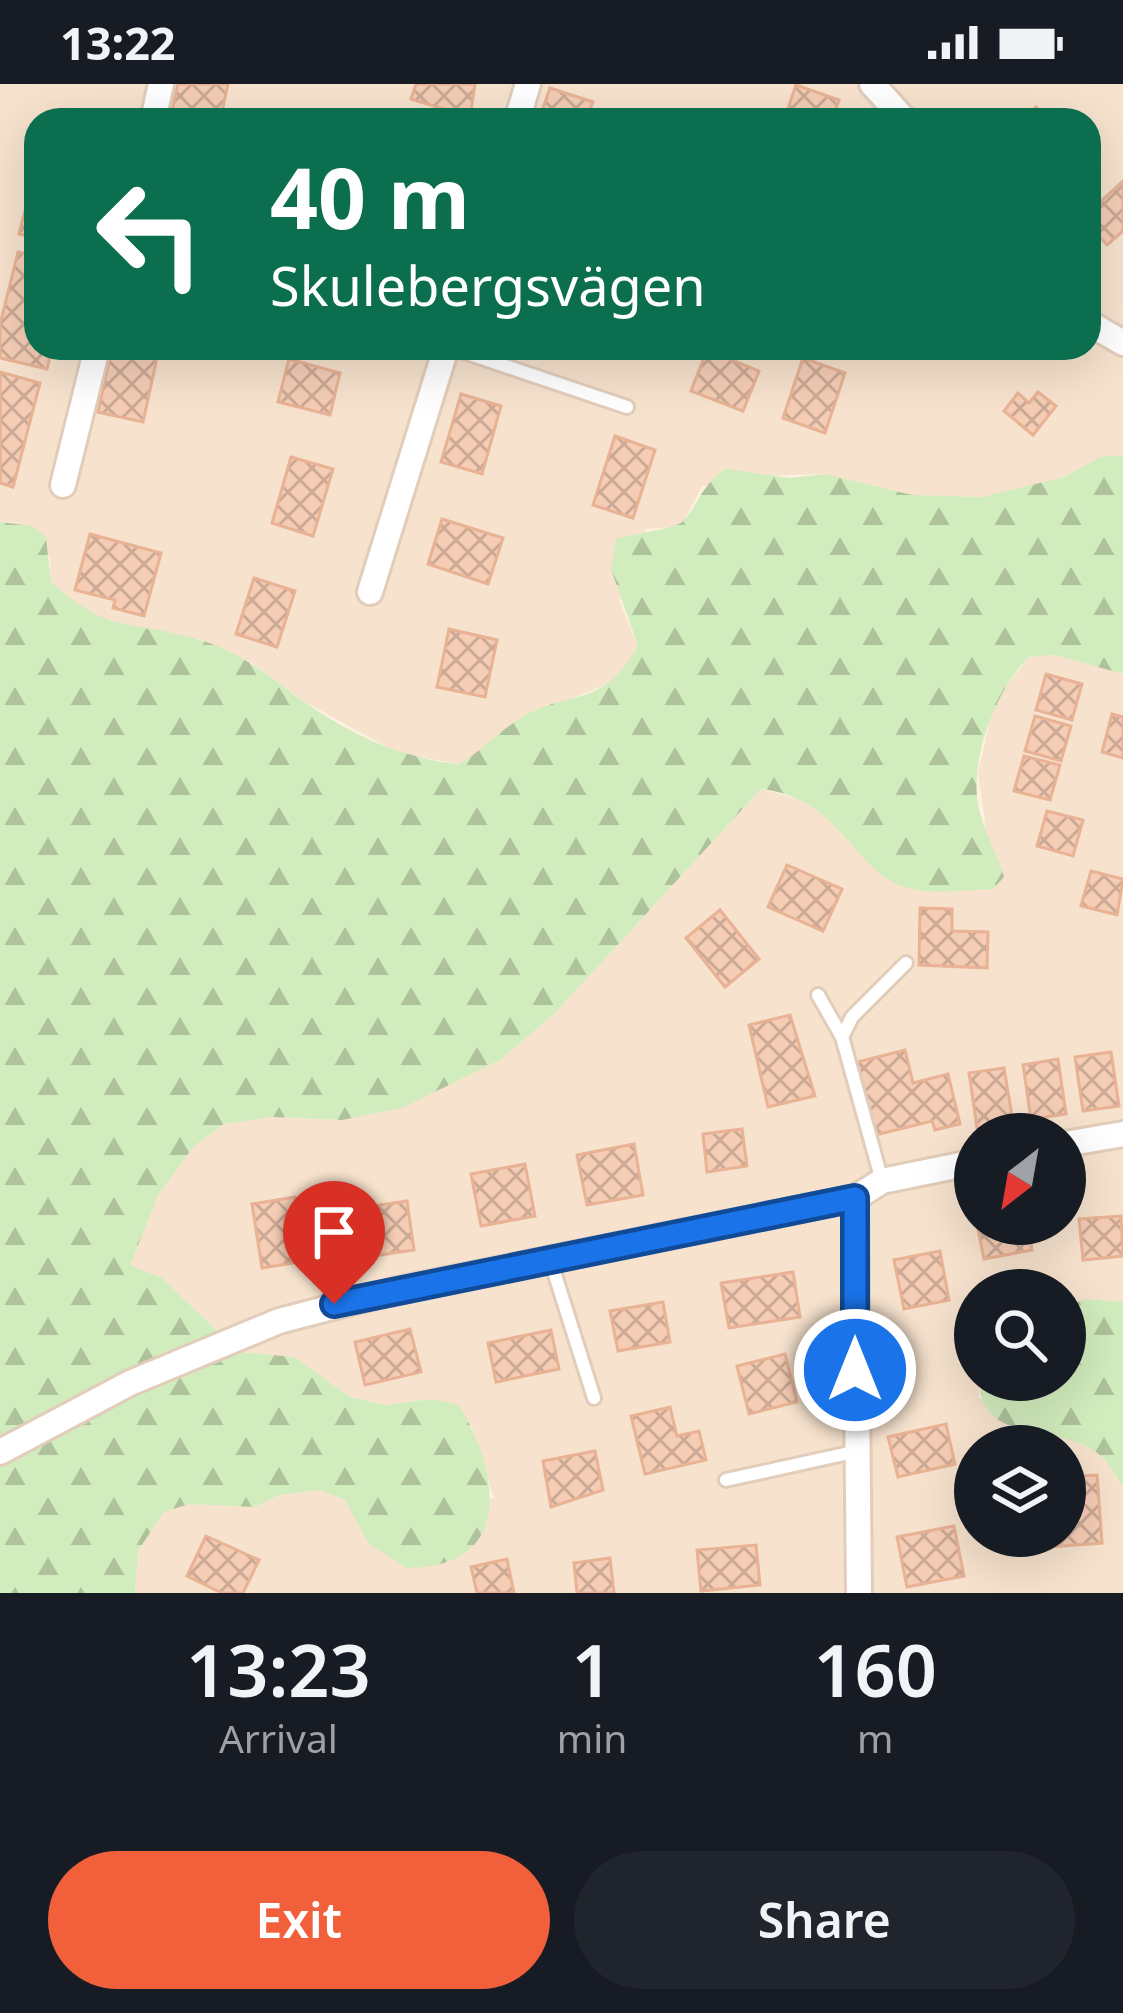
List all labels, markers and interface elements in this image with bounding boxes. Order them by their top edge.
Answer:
text: 13:22 [60,12,176,73]
text: 40 m [270,139,470,254]
icon: left [72,156,228,312]
text: Skulebergsvägen [270,248,706,322]
north arrow [954,1113,1086,1245]
map controls [954,1113,1086,1557]
pin [283,1181,385,1304]
icon: arrive [301,1199,367,1265]
button: search [954,1269,1086,1401]
position arrow [792,1307,918,1433]
button: layers [954,1425,1086,1557]
text: 13:23 [186,1620,371,1718]
text: 1 [571,1620,613,1718]
text: 160 [813,1620,937,1718]
text: Arrival [219,1711,338,1764]
text: min [557,1711,627,1764]
text: m [857,1711,893,1764]
button: Exit [48,1851,550,1989]
button: Share [574,1851,1075,1989]

